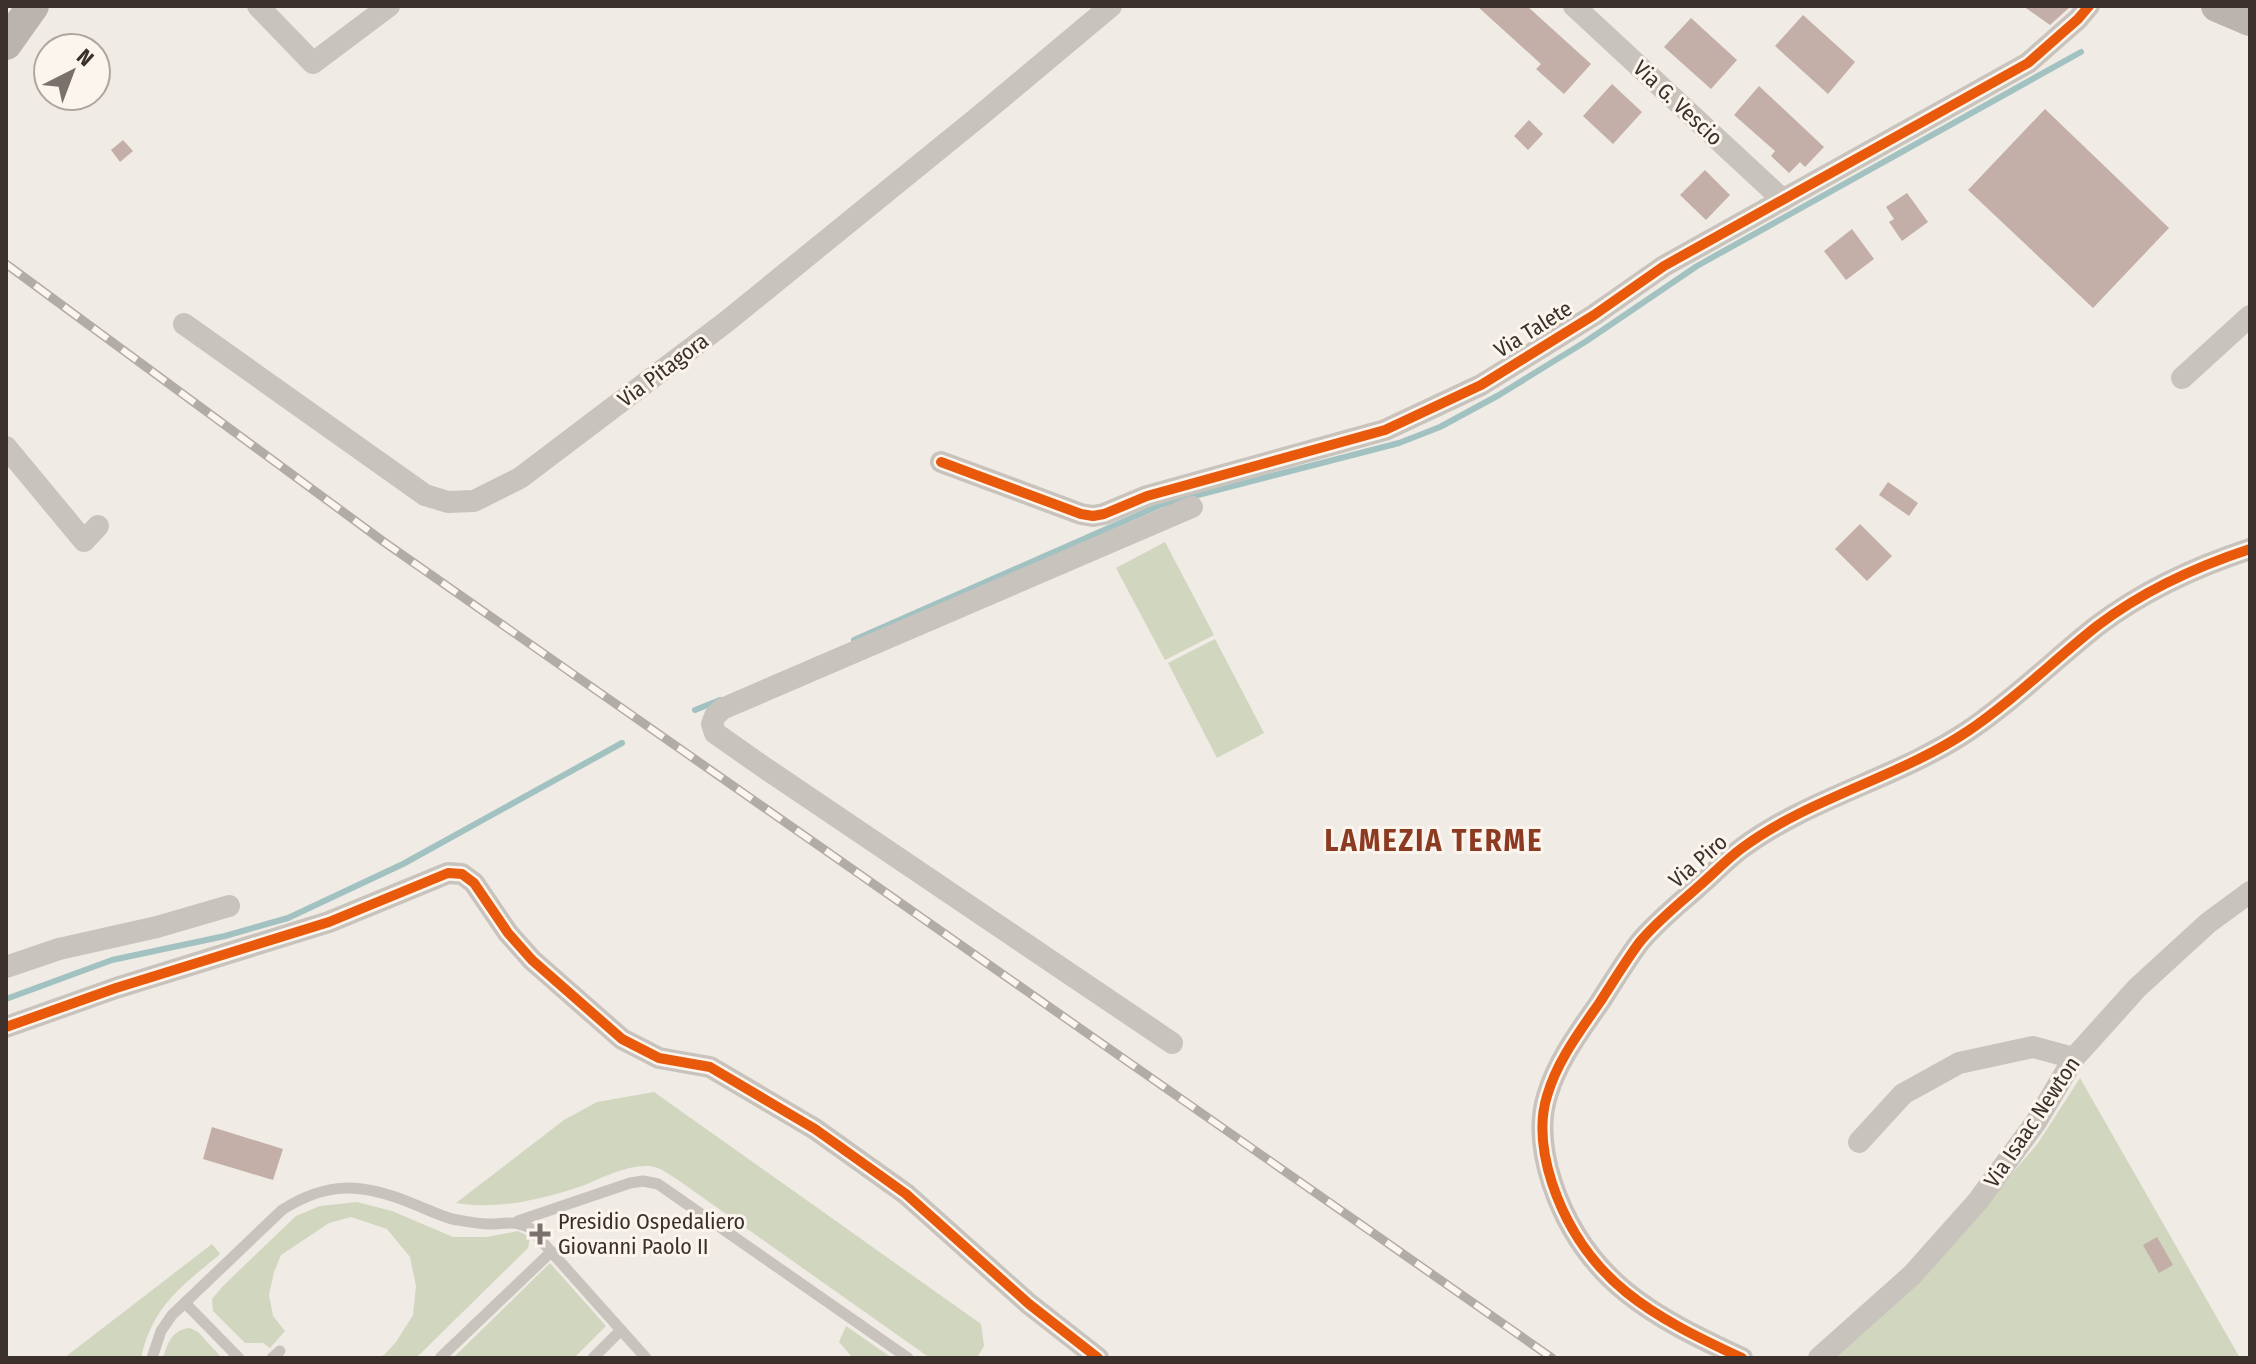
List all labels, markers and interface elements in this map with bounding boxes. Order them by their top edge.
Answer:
north arrow [32,32,112,112]
text: N [71,43,99,72]
street label: Via G. Vescio [1628,55,1728,151]
street label: Via Talete [1489,295,1577,363]
street label: Via Pitagora [612,327,714,413]
district label: LAMEZIA TERME [1325,823,1543,859]
street label: Via Piro [1663,828,1733,894]
street label: Via Isaac Newton [1978,1051,2086,1193]
place label: Presidio Ospedaliero Giovanni Paolo II [558,1208,745,1260]
marker: Presidio Ospedaliero Giovanni Paolo II [529,1223,551,1245]

